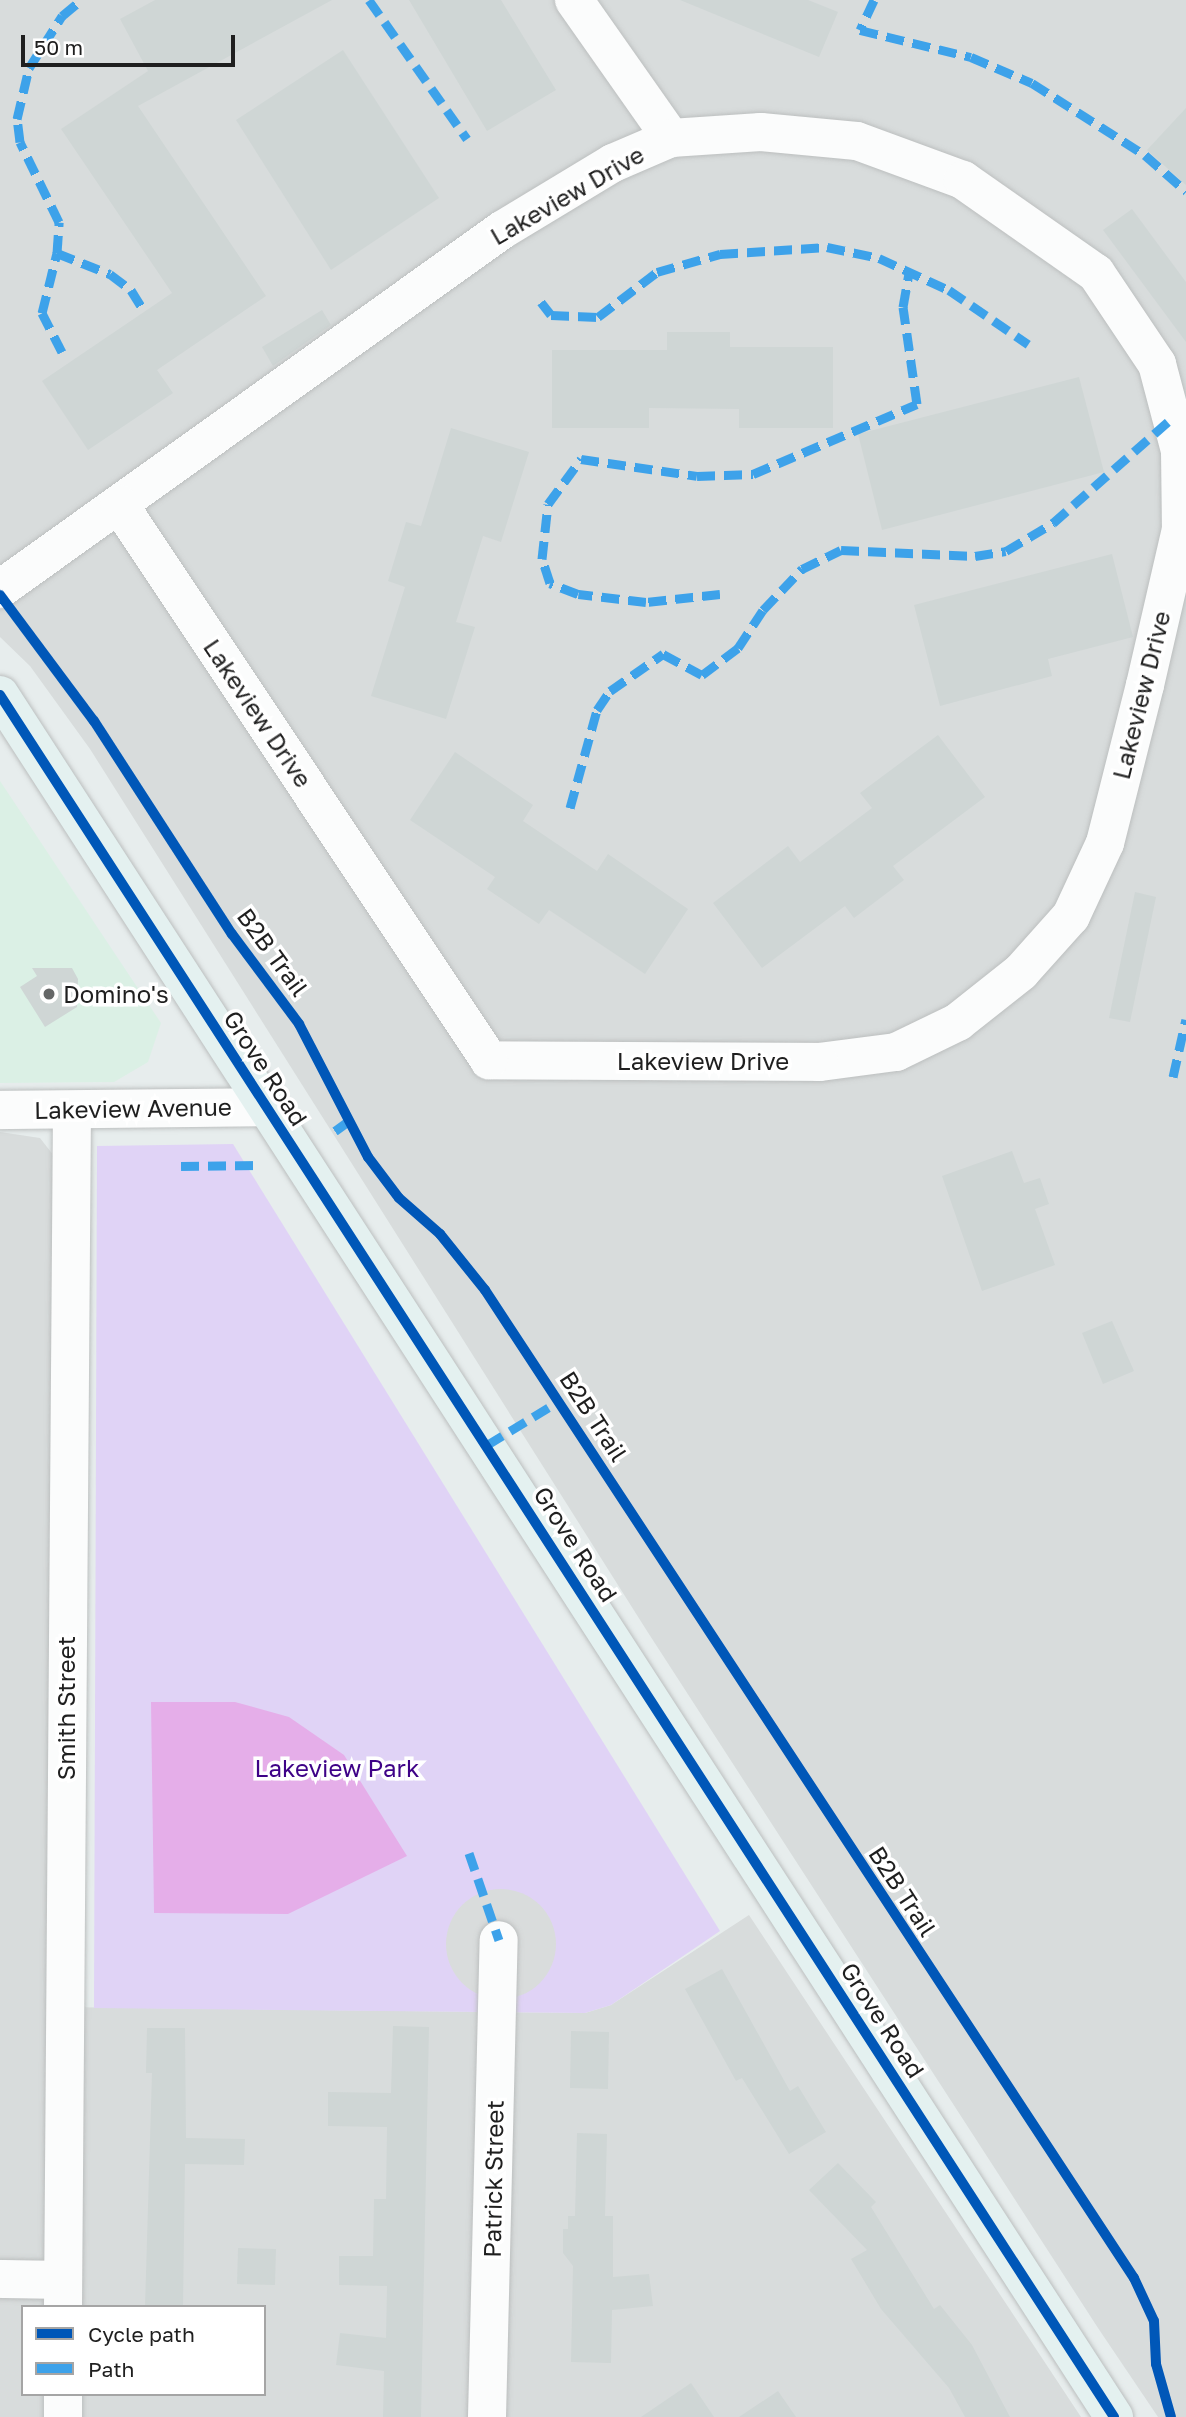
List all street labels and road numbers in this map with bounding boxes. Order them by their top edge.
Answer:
street label: Lakeview Drive [485,139,649,251]
street label: Lakeview Drive [1106,608,1176,782]
street label: Lakeview Drive [198,633,318,793]
street label: B2B Trail [231,902,315,1002]
street label: Grove Road [218,1005,314,1131]
street label: Lakeview Drive [617,1047,789,1075]
street label: Lakeview Avenue [34,1092,232,1124]
street label: B2B Trail [554,1366,634,1466]
street label: Grove Road [528,1481,624,1607]
street label: Smith Street [52,1636,80,1780]
street label: B2B Trail [863,1841,943,1941]
street label: Grove Road [835,1957,931,2083]
street label: Patrick Street [477,2100,509,2258]

